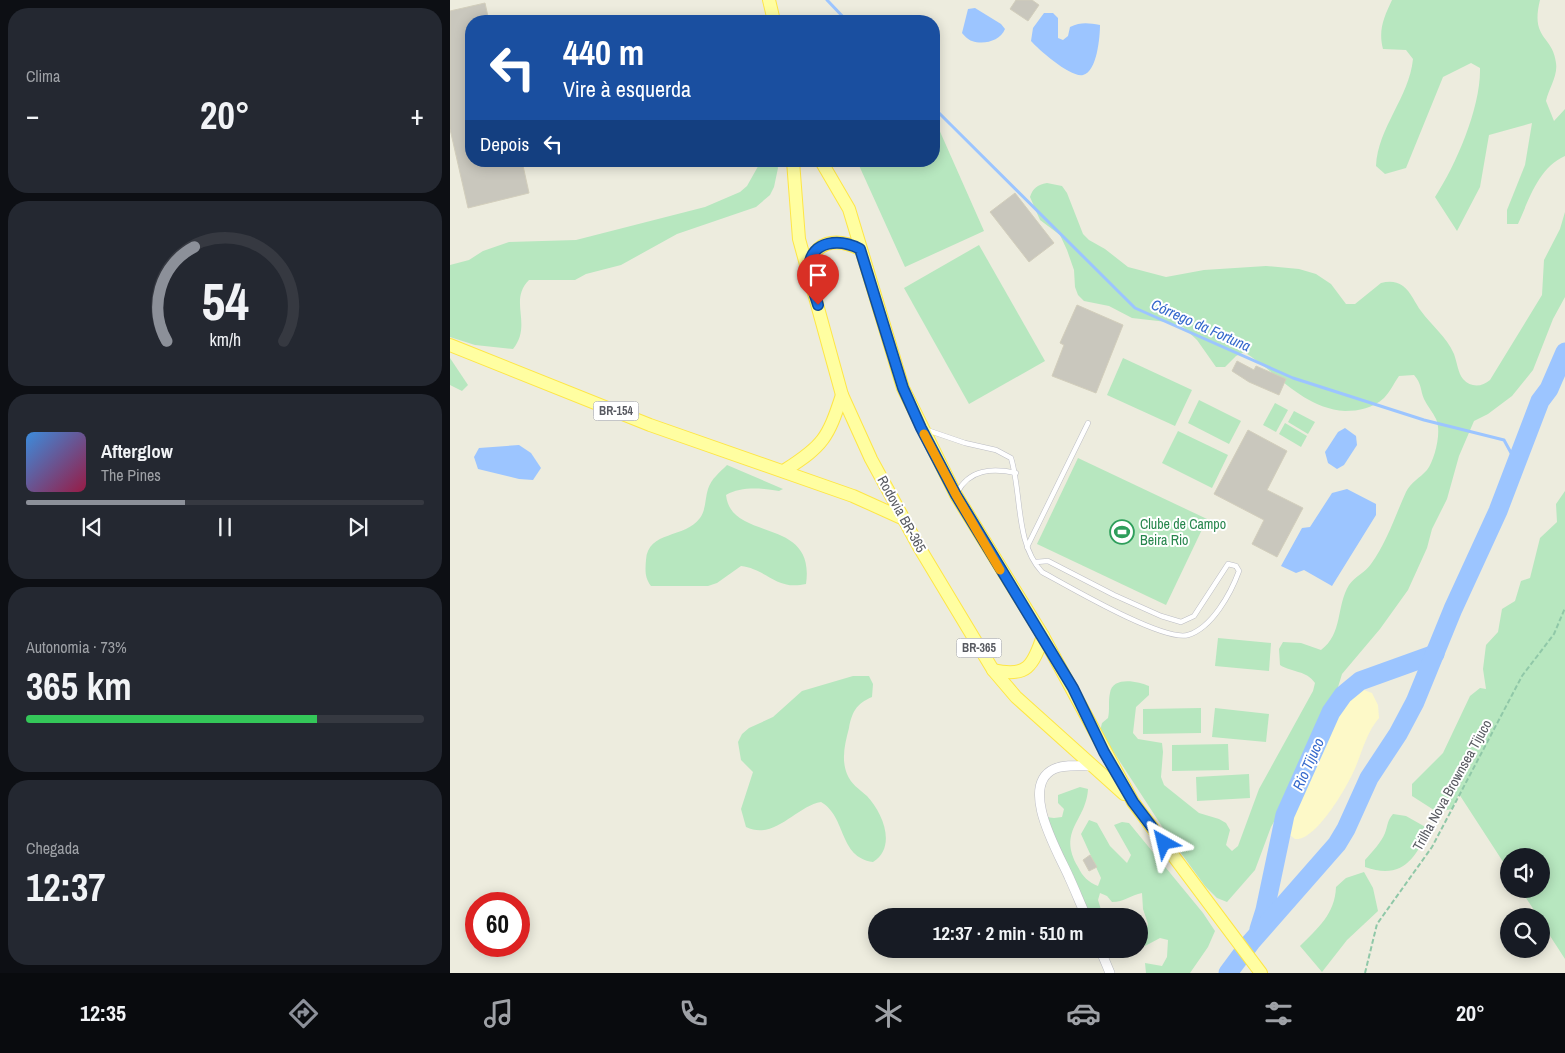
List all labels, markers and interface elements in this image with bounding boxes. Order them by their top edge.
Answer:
text: 440 m [563,29,644,76]
icon: left [480,35,545,100]
text: Clima [26,65,60,87]
text: Vire à esquerda [563,74,691,104]
text: 20° [200,90,250,141]
text: − [26,96,39,134]
text: + [411,96,424,134]
icon: left [539,130,567,158]
text: Depois [480,131,529,157]
pin [797,254,839,305]
icon: arrive [804,261,832,289]
text: 54 [201,266,249,336]
water label: Córrego da Fortuna [1148,294,1254,356]
text: km/h [209,328,241,352]
road number: BR-154 [594,402,638,421]
text: Afterglow [101,438,173,464]
text: The Pines [101,464,161,486]
street label: Rodovia BR-365 [874,473,930,555]
icon: previous [78,513,106,541]
icon: pause [211,513,239,541]
icon: next [344,513,372,541]
place label: Clube de Campo Beira Rio [1140,515,1226,549]
sports icon: Clube de Campo Beira Rio [1109,519,1135,545]
text: Autonomia · 73% [26,636,127,658]
road number: BR-365 [956,638,1002,658]
text: 365 km [26,661,132,712]
street label: Trilha Nova Brownsea Tijuco [1408,716,1496,854]
water label: Rio Tijuco [1287,734,1329,794]
position arrow [1137,816,1189,868]
text: Chegada [26,837,79,859]
map controls [1500,848,1550,958]
button: sound [1500,848,1550,898]
text: 12:37 [26,862,106,913]
speed limit sign: 60 [465,892,530,957]
button: search [1500,908,1550,958]
text: 12:37 · 2 min · 510 m [933,920,1083,946]
icon: directions [286,996,321,1031]
icon: music [481,996,516,1031]
icon: phone [676,996,711,1031]
icon: climate [871,996,906,1031]
icon: car [1066,996,1101,1031]
icon: filters [1261,996,1296,1031]
text: 12:35 [80,998,126,1028]
text: 20° [1456,998,1485,1028]

